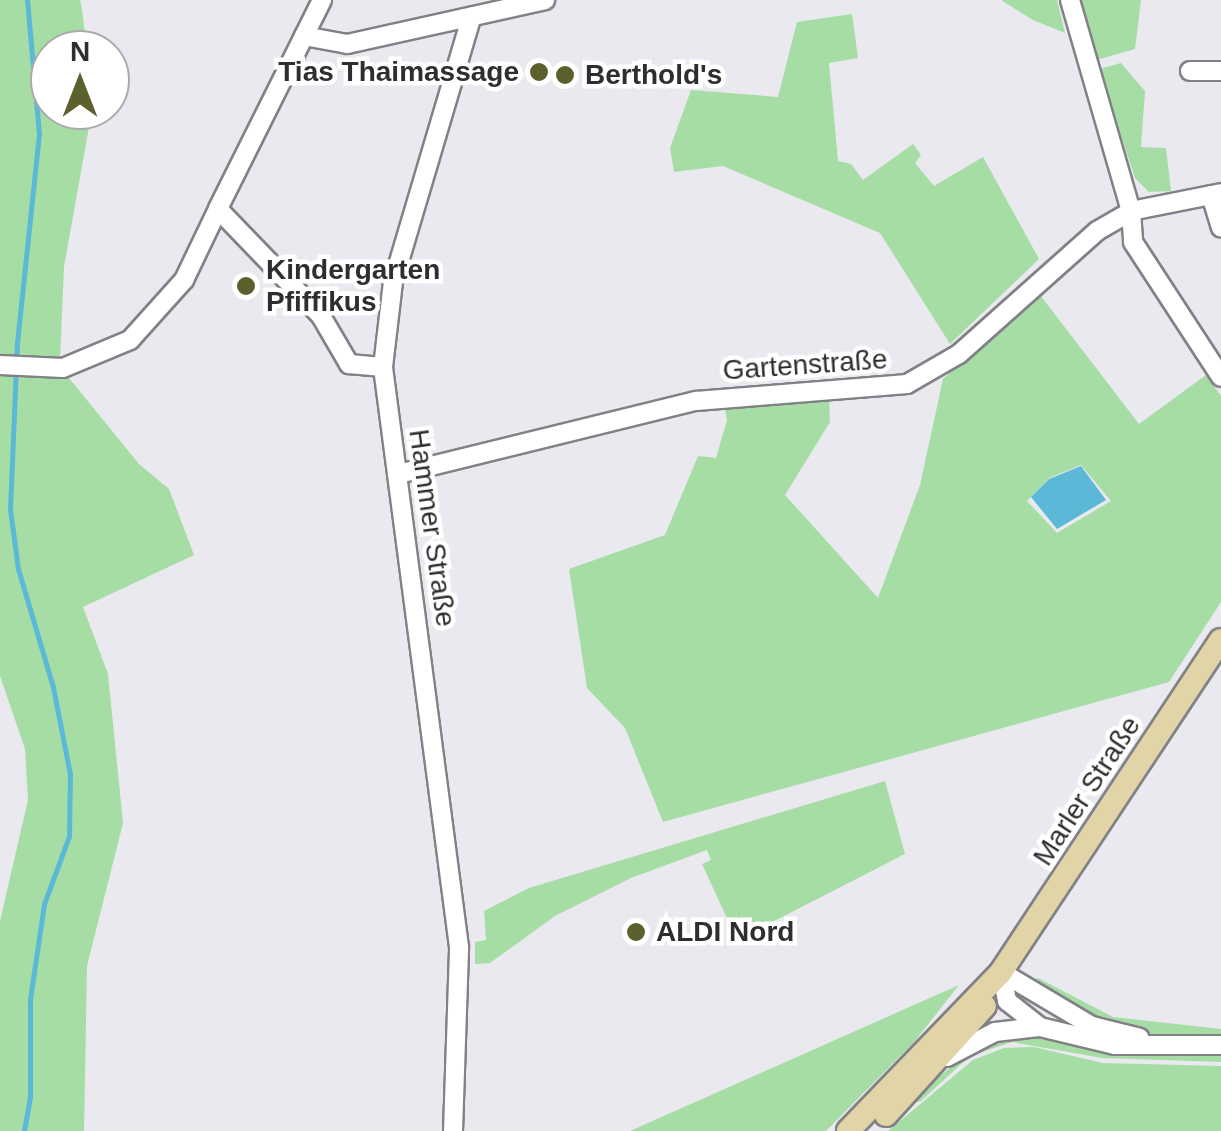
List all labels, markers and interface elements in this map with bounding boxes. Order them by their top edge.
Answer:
north arrow [30,30,130,130]
text: N [70,36,90,67]
place label: Tias Thaimassage [278,55,519,89]
place label: Berthold's [585,58,722,92]
marker: Tias Thaimassage [528,61,550,83]
marker: Berthold's [554,64,576,86]
place label: Kindergarten Pfiffikus [266,253,440,319]
marker: Kindergarten Pfiffikus [235,275,257,297]
street label: Gartenstraße [722,342,888,388]
street label: Hammer Straße [402,427,462,629]
street label: Marler Straße [1026,710,1148,872]
place label: ALDI Nord [656,915,794,949]
marker: ALDI Nord [625,921,647,943]

